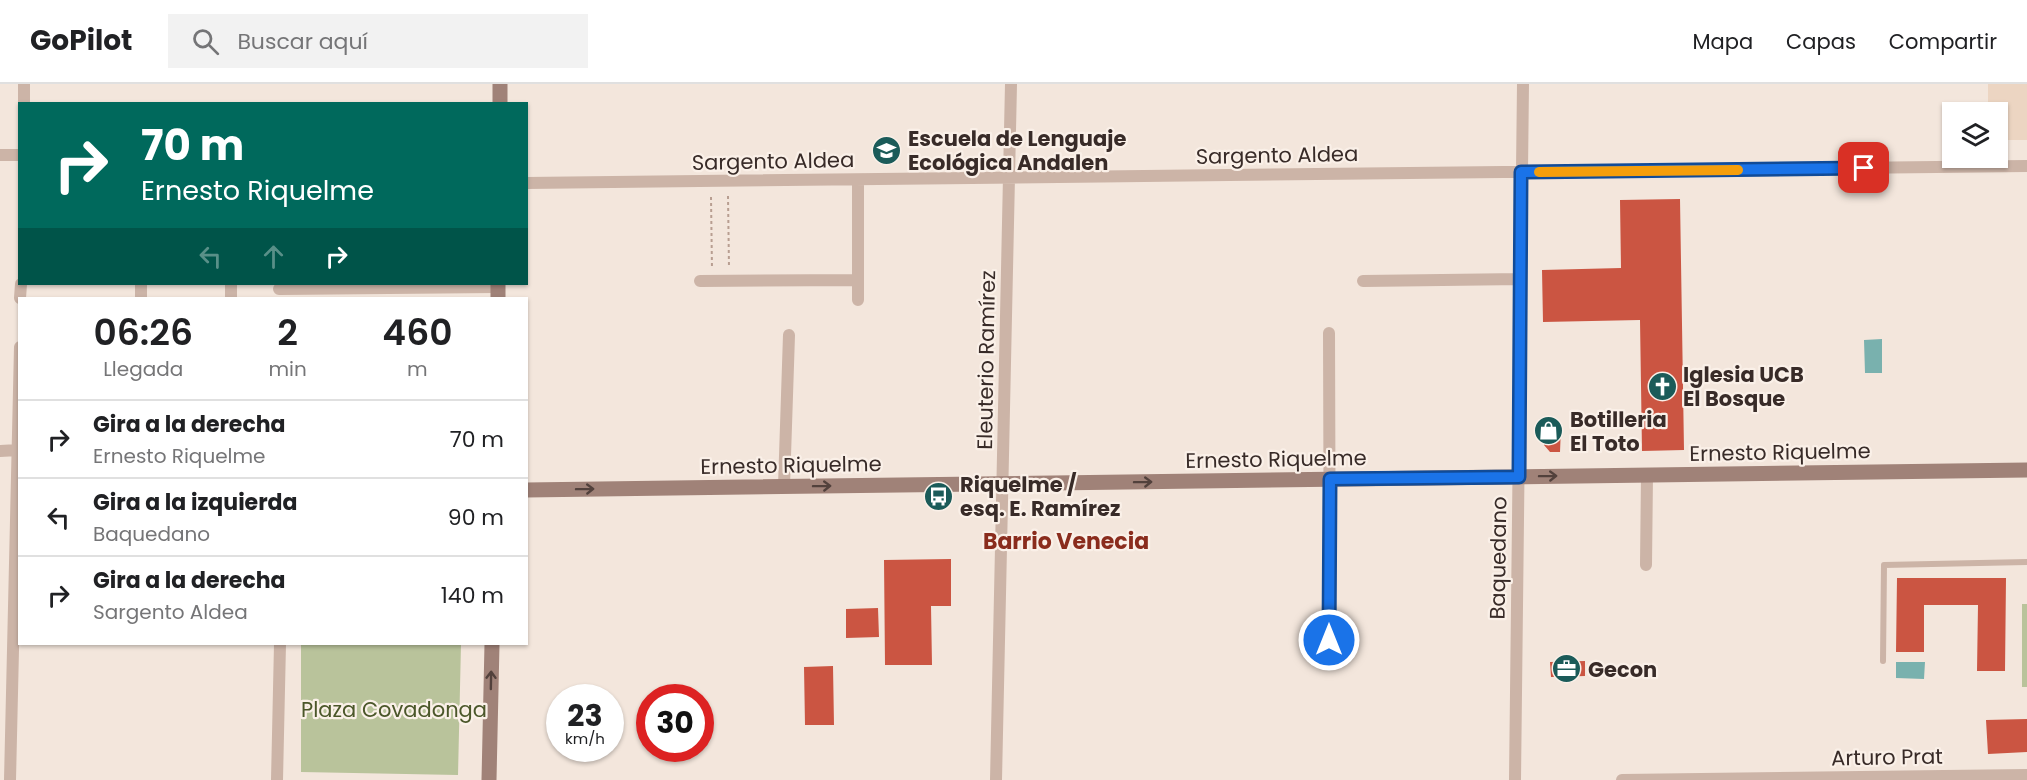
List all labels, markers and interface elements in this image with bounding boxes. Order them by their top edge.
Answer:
search box [168,14,588,68]
text: GoPilot [30,21,132,60]
icon: search [189,25,222,58]
text: Buscar aquí [237,26,368,57]
text: Mapa [1692,27,1753,56]
text: Capas [1786,27,1856,56]
text: Compartir [1889,27,1997,56]
map controls [1942,102,2008,168]
button: layers [1942,102,2008,168]
text: 70 m [141,116,244,175]
place label: Escuela de Lenguaje Ecológica Andalen [908,124,1126,177]
icon: right [42,126,120,204]
school or university icon: Escuela de Lenguaje Ecológica Andalen [871,134,903,166]
street label: Sargento Aldea [1196,139,1358,171]
pin [1838,142,1889,193]
street label: Sargento Aldea [692,145,854,177]
icon: arrive [1847,151,1880,184]
text: Ernesto Riquelme [141,172,374,209]
icon: left [194,240,227,273]
icon: ahead [257,240,290,273]
icon: right [320,240,353,273]
street label: Eleuterio Ramírez [970,270,1002,450]
text: 06:26 [94,307,193,358]
text: 2 [277,307,298,358]
text: 460 [382,307,452,358]
text: Llegada [103,355,183,383]
text: min [269,355,307,383]
text: m [407,355,428,383]
place label: Iglesia UCB El Bosque [1683,360,1804,413]
church icon: Iglesia UCB El Bosque [1646,370,1678,402]
place label: Botilleria El Toto [1570,405,1667,458]
text: Gira a la derecha [93,409,286,440]
shop icon: Botilleria El Toto [1533,415,1565,447]
icon: right [42,423,75,456]
text: 70 m [450,424,504,455]
street label: Ernesto Riquelme [1689,436,1871,468]
text: Ernesto Riquelme [93,442,266,470]
street label: Ernesto Riquelme [1185,443,1367,475]
street label: Ernesto Riquelme [700,449,882,481]
place label: Riquelme / esq. E. Ramírez [960,470,1120,523]
one-way arrow [1537,470,1557,482]
one-way arrow [1132,476,1152,488]
one-way arrow [811,480,831,492]
bus stop icon: Riquelme / esq. E. Ramírez [923,480,955,512]
one-way arrow [574,483,594,495]
text: Gira a la izquierda [93,487,297,518]
street label: Baquedano [1482,496,1514,620]
icon: left [42,501,75,534]
text: 90 m [448,502,504,533]
text: Baquedano [93,520,210,548]
district label: Barrio Venecia [983,526,1149,557]
text: Gira a la derecha [93,565,286,596]
icon: right [42,579,75,612]
text: 140 m [441,580,504,611]
text: Sargento Aldea [93,598,248,626]
position arrow [1297,608,1361,672]
office icon: Gecon [1551,653,1583,685]
place label: Gecon [1588,655,1657,684]
one-way arrow [486,670,497,690]
speed limit sign: 30 [636,684,714,762]
text: 23 [567,694,603,737]
park label: Plaza Covadonga [301,695,487,724]
text: km/h [565,728,605,749]
street label: Arturo Prat [1831,742,1943,772]

